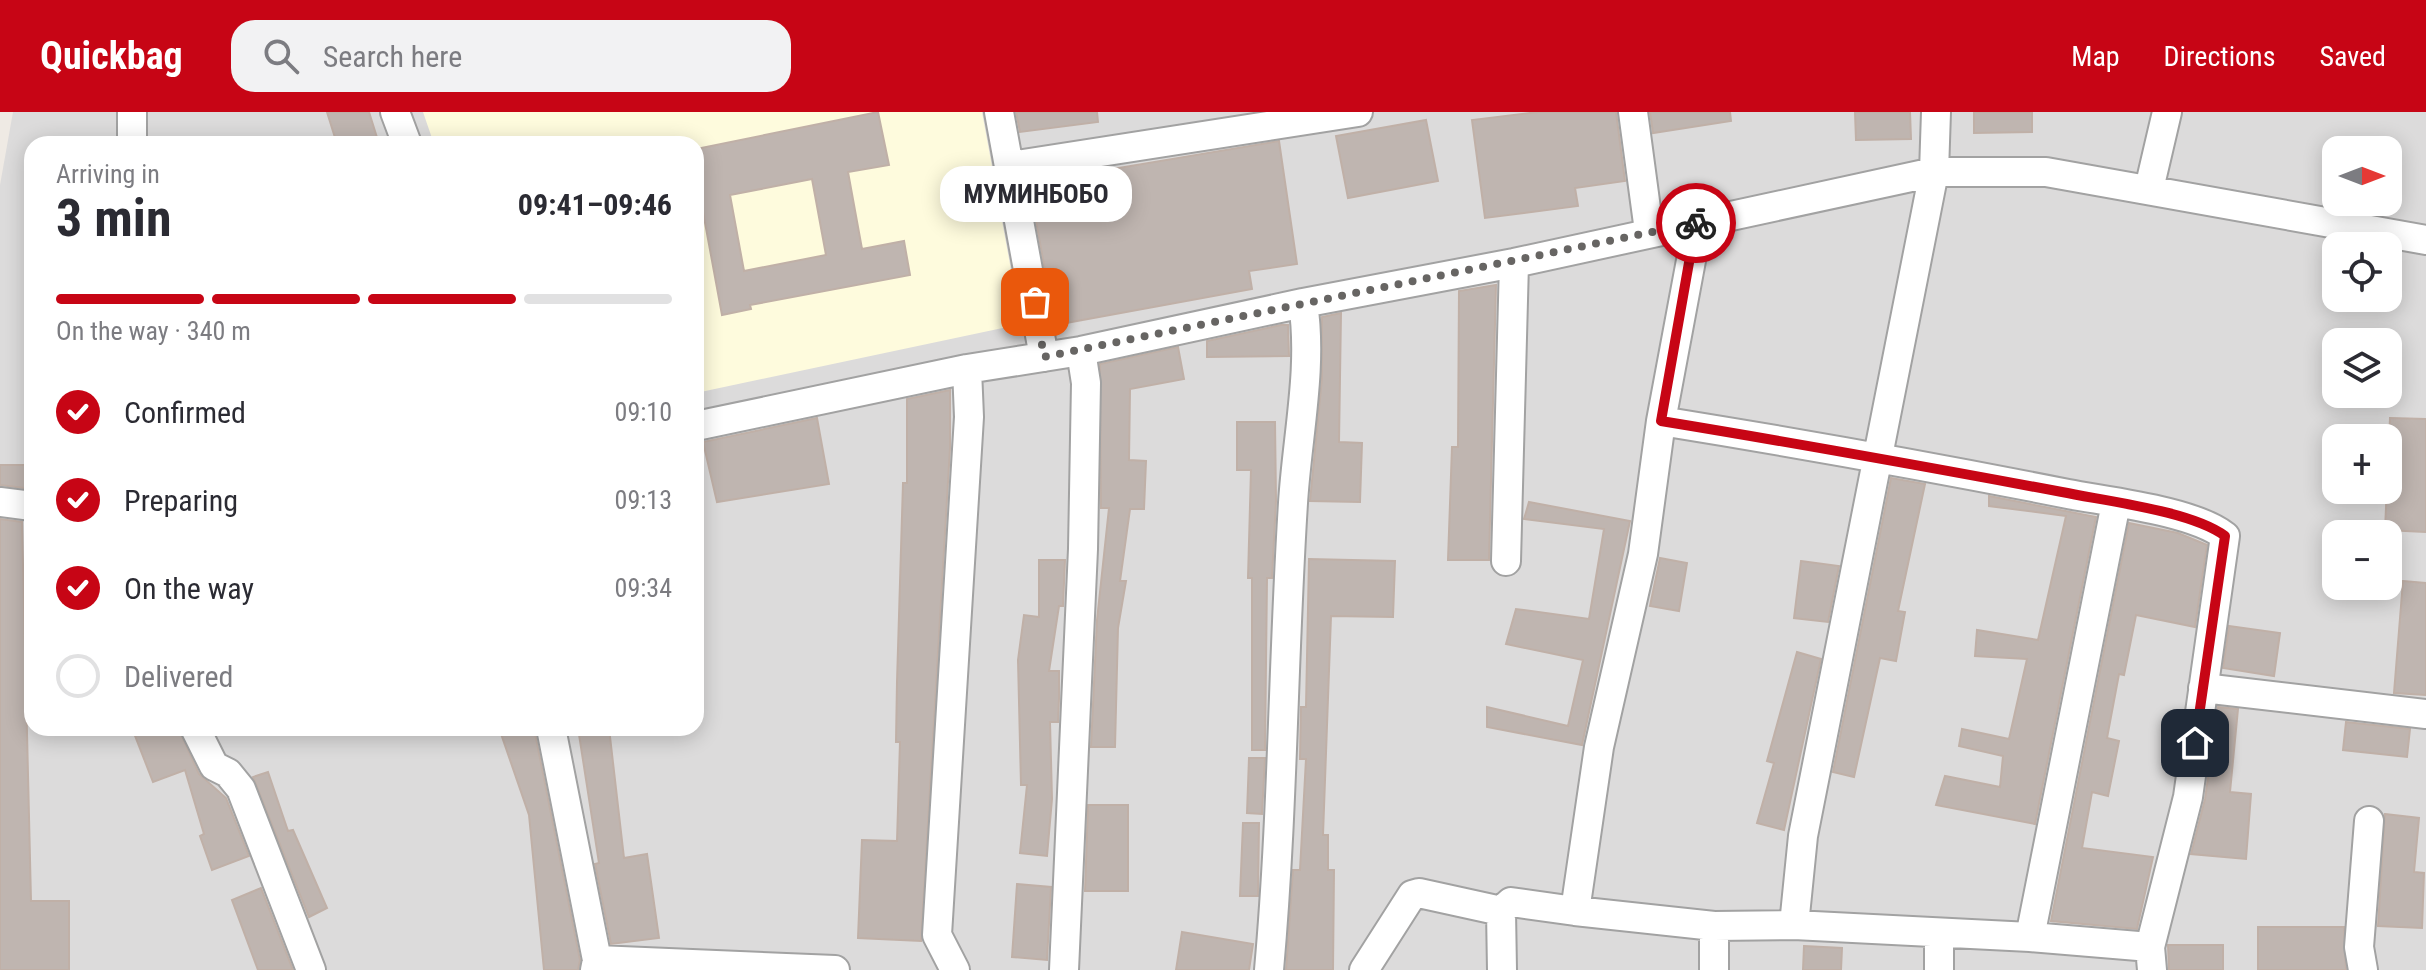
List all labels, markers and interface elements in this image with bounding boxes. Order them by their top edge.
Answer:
search box [231,20,791,92]
text: Quickbag [40,34,183,78]
icon: search [259,34,303,78]
text: Search here [323,39,462,74]
text: Map [2071,40,2120,73]
text: Directions [2164,40,2275,73]
text: Saved [2319,40,2386,73]
north arrow [2322,136,2402,216]
map controls [2322,136,2402,600]
text: Arriving in [56,159,160,189]
callout: МУМИНБОБО [939,166,1131,222]
text: МУМИНБОБО [963,179,1109,209]
courier [1656,183,1736,263]
text: 09:41–09:46 [518,187,672,222]
text: 3 min [56,188,172,249]
icon: bike [1674,201,1718,245]
button: locate [2322,232,2402,312]
pin [1001,268,1069,336]
icon: bag [1013,280,1057,324]
text: On the way · 340 m [56,316,251,346]
button: layers [2322,328,2402,408]
icon: check [56,390,100,434]
text: Confirmed [124,395,246,430]
text: 09:10 [615,397,672,427]
button: + [2322,424,2402,504]
icon: check [56,478,100,522]
text: Preparing [124,483,238,518]
text: 09:13 [615,485,672,515]
button: − [2322,520,2402,600]
icon: check [56,566,100,610]
text: On the way [124,571,254,606]
text: 09:34 [615,573,672,603]
text: Delivered [124,659,233,694]
pin [2161,709,2229,777]
icon: home [2173,721,2217,765]

